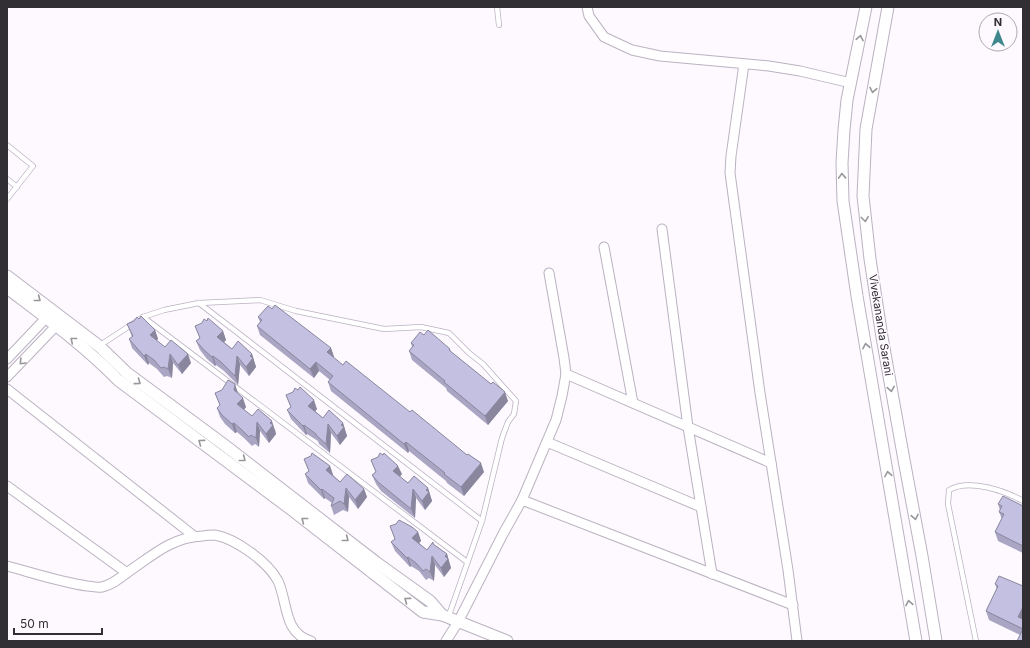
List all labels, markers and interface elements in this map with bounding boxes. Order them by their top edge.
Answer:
north arrow [978,12,1018,52]
text: N [994,15,1002,29]
one-way arrow [855,34,864,41]
one-way arrow [869,87,877,93]
one-way arrow [838,173,846,179]
one-way arrow [860,216,869,222]
street label: Vivekananda Sarani [866,273,896,377]
one-way arrow [33,295,40,302]
one-way arrow [70,337,77,344]
one-way arrow [862,343,871,349]
one-way arrow [19,357,27,365]
one-way arrow [134,377,141,384]
one-way arrow [886,386,895,392]
one-way arrow [198,439,205,446]
one-way arrow [238,454,245,461]
one-way arrow [884,471,892,477]
one-way arrow [910,514,918,520]
one-way arrow [302,518,309,525]
one-way arrow [341,534,348,541]
one-way arrow [405,597,412,604]
one-way arrow [905,599,914,606]
scale bar [14,610,102,636]
text: 50 m [20,616,49,631]

